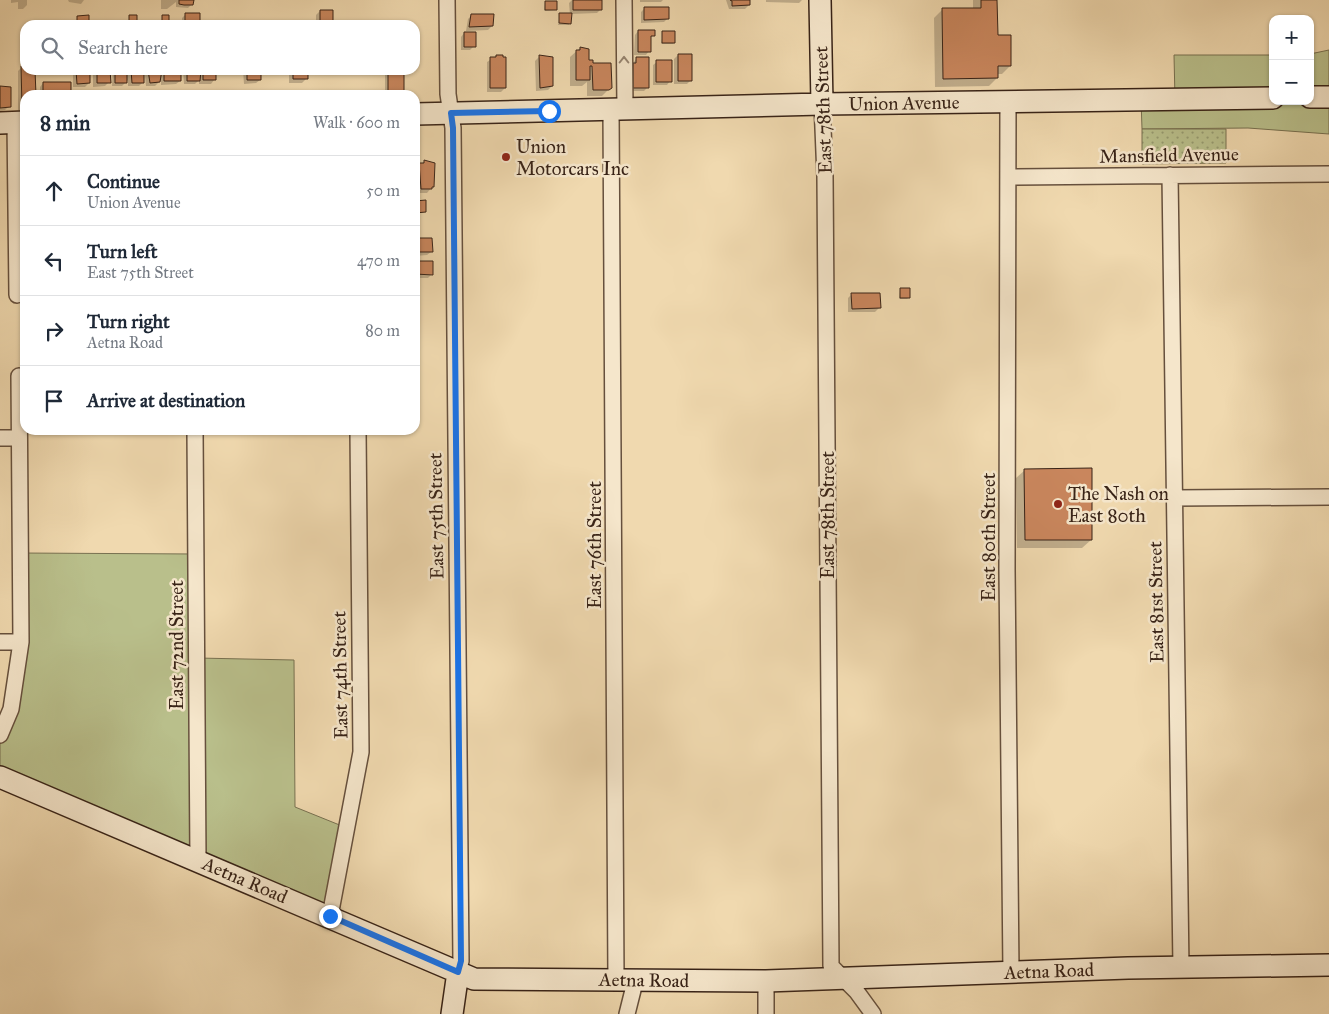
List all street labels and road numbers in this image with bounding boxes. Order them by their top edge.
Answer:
street label: East 78th Street [809,45,837,174]
street label: Union Avenue [848,91,960,115]
street label: Mansfield Avenue [1099,142,1239,168]
street label: East 78th Street [816,451,839,579]
street label: East 75th Street [423,452,449,580]
street label: East 80th Street [977,472,1000,602]
street label: East 76th Street [583,481,606,609]
street label: East 81st Street [1143,541,1169,663]
street label: East 72nd Street [165,580,188,710]
street label: East 74th Street [327,610,353,739]
street label: Aetna Road [198,851,291,908]
street label: Aetna Road [1003,958,1095,984]
street label: Aetna Road [598,968,690,992]

